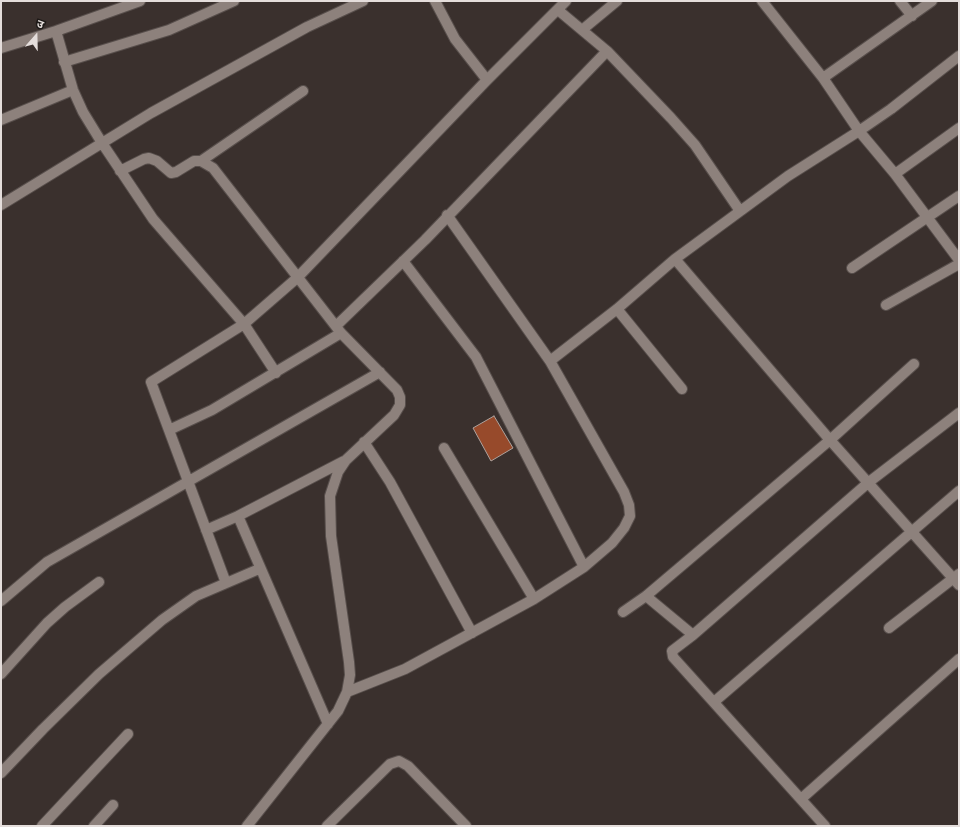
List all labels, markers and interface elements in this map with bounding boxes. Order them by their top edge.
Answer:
north arrow [16,16,56,56]
text: उ [35,17,46,32]

